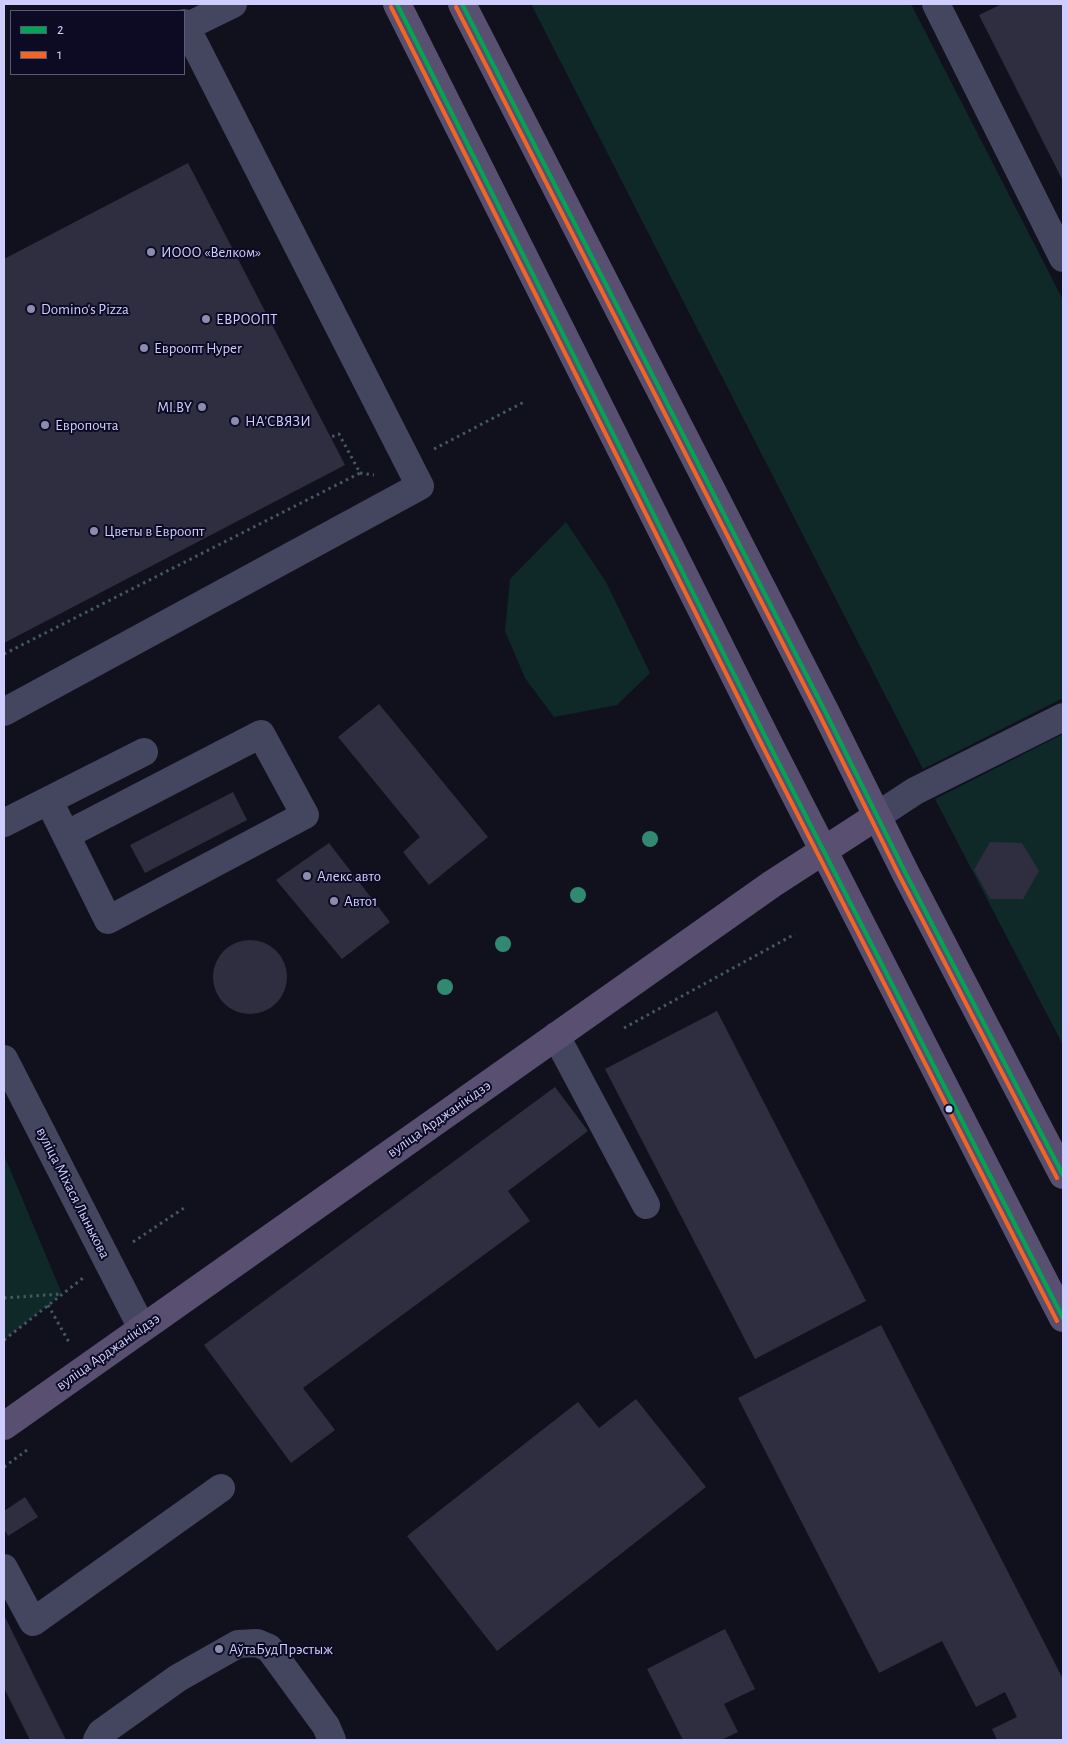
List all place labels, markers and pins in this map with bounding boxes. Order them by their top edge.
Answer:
place label: ИООО «Велком» [161,243,261,261]
marker: ИООО «Велком» [145,246,157,258]
place label: Domino's Pizza [41,300,129,318]
marker: Domino's Pizza [25,303,37,315]
place label: ЕВРООПТ [216,310,277,328]
marker: ЕВРООПТ [200,313,212,325]
place label: Евроопт Hyper [154,339,242,357]
marker: Евроопт Hyper [138,342,150,354]
place label: MI.BY [157,398,192,416]
marker: MI.BY [196,401,208,413]
place label: НАʼСВЯЗИ [245,412,311,430]
marker: НАʼСВЯЗИ [229,415,241,427]
place label: Европочта [55,416,119,434]
marker: Европочта [39,419,51,431]
place label: Цветы в Евроопт [104,522,204,540]
marker: Цветы в Евроопт [88,525,100,537]
place label: Алекс авто [317,867,381,885]
marker: Алекс авто [301,870,313,882]
place label: Авто1 [344,892,377,910]
marker: Авто1 [328,895,340,907]
unlabelled marker [944,1104,954,1114]
place label: АўтаБудПрэстыж [229,1640,333,1658]
marker: АўтаБудПрэстыж [213,1643,225,1655]

